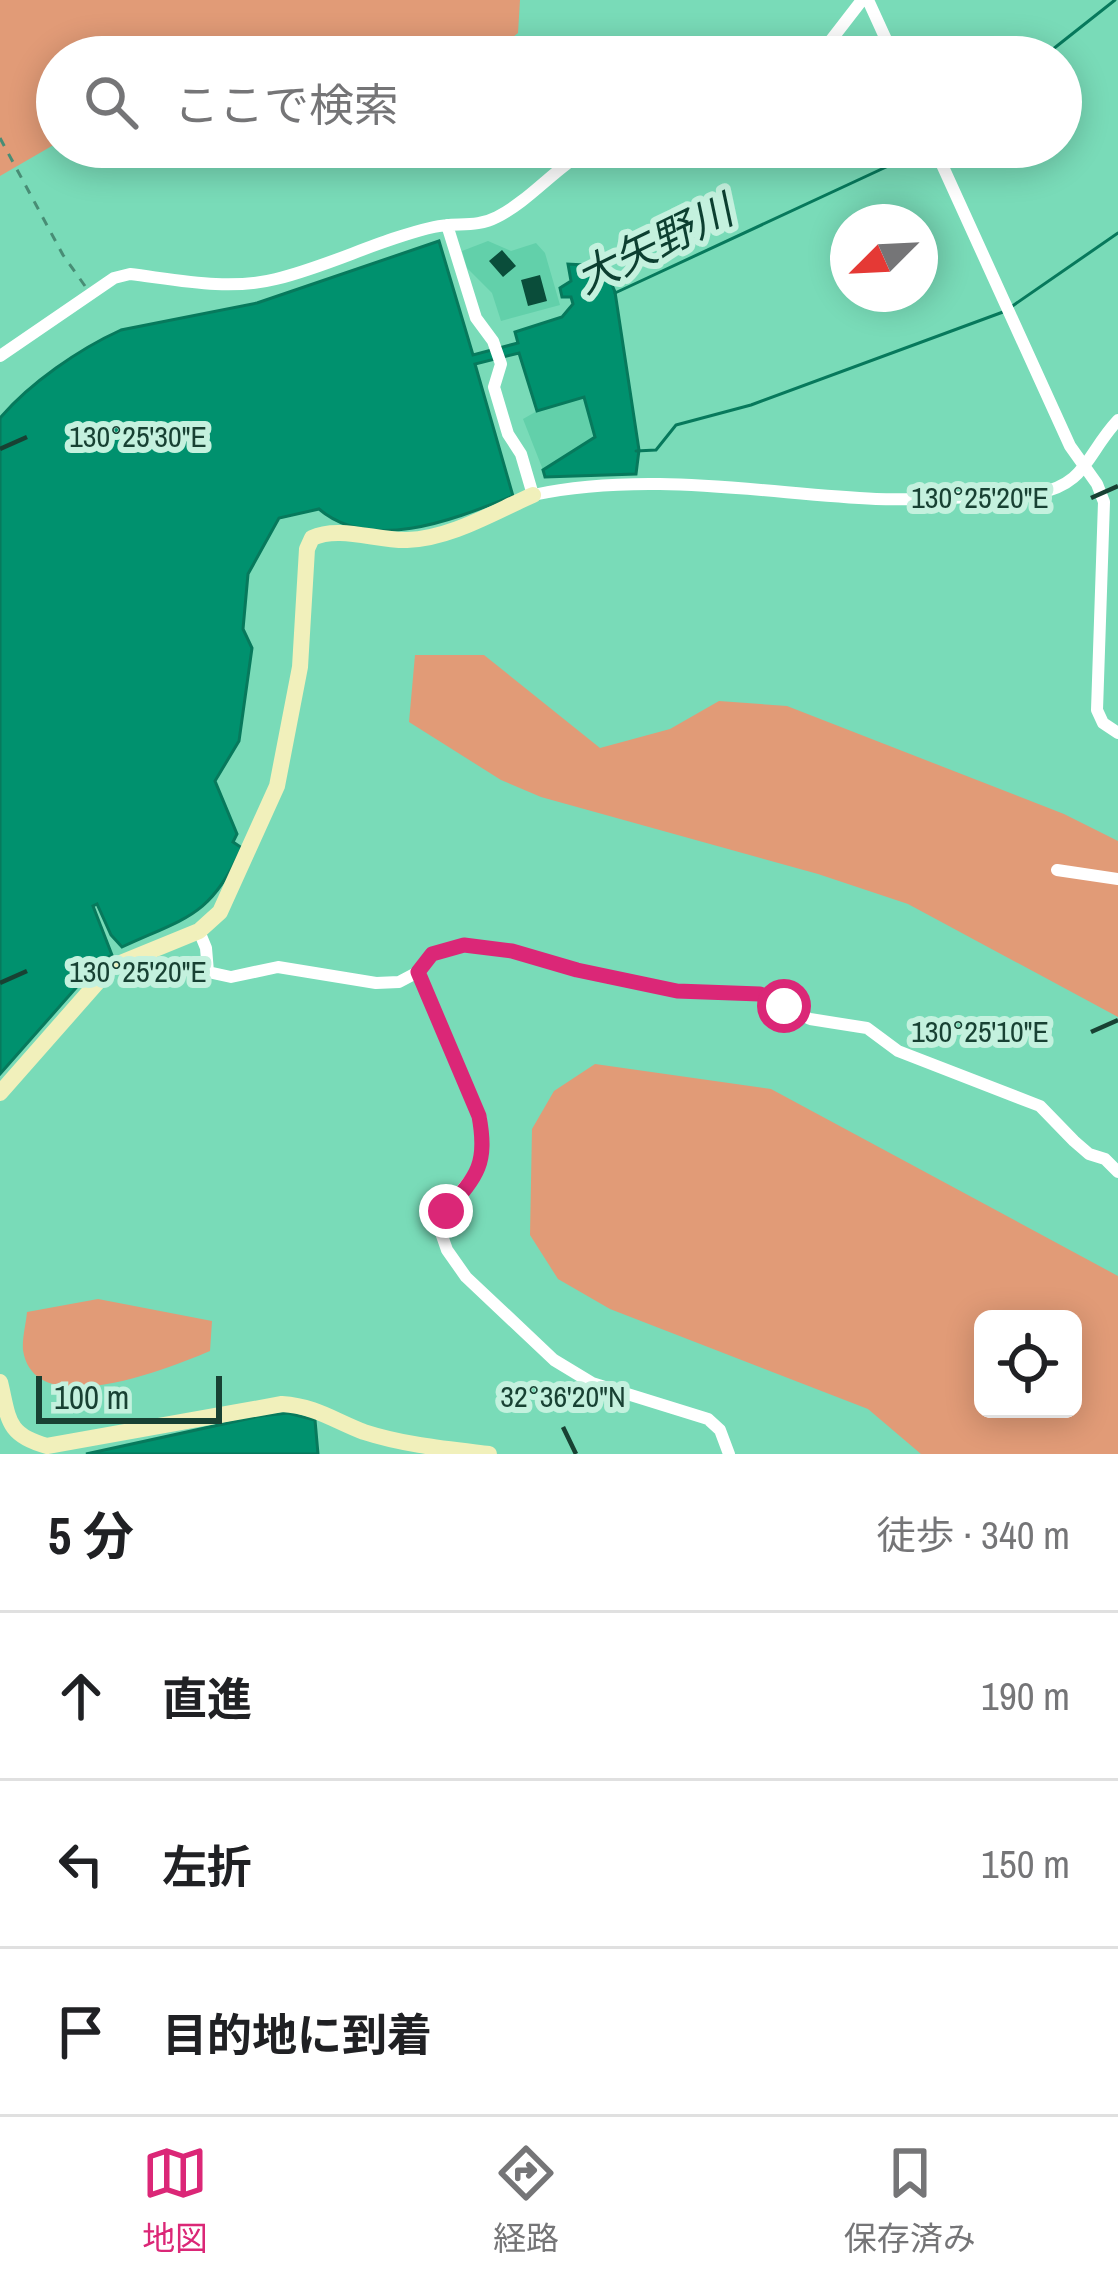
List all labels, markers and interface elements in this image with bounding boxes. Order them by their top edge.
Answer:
search box [36,36,1082,168]
icon: search [78,69,144,135]
text: ここで検索 [174,74,399,135]
water label: 大矢野川 [566,180,745,306]
north arrow [830,204,938,312]
text: 130°25'30"E [69,416,207,456]
text: 130°25'20"E [911,477,1049,517]
text: 130°25'20"E [69,951,207,991]
route start [757,979,811,1033]
text: 130°25'10"E [911,1011,1049,1051]
route end [419,1184,473,1238]
map controls [974,1310,1082,1418]
button: locate [974,1310,1082,1418]
scale bar [36,1370,222,1423]
text: 100 m [54,1375,129,1419]
text: 32°36'20"N [500,1376,626,1416]
text: 5 分 [48,1501,134,1570]
text: 徒歩 · 340 m [876,1509,1070,1561]
icon: ahead [48,1663,114,1729]
text: 直進 [162,1668,252,1729]
text: 190 m [981,1670,1070,1722]
icon: left [48,1831,114,1897]
text: 左折 [162,1836,252,1897]
text: 150 m [981,1838,1070,1890]
icon: arrive [48,1999,114,2065]
text: 目的地に到着 [162,2004,432,2065]
tab: 地図 [142,2140,208,2260]
tab: 経路 [493,2140,559,2260]
tab: 保存済み [844,2140,976,2260]

